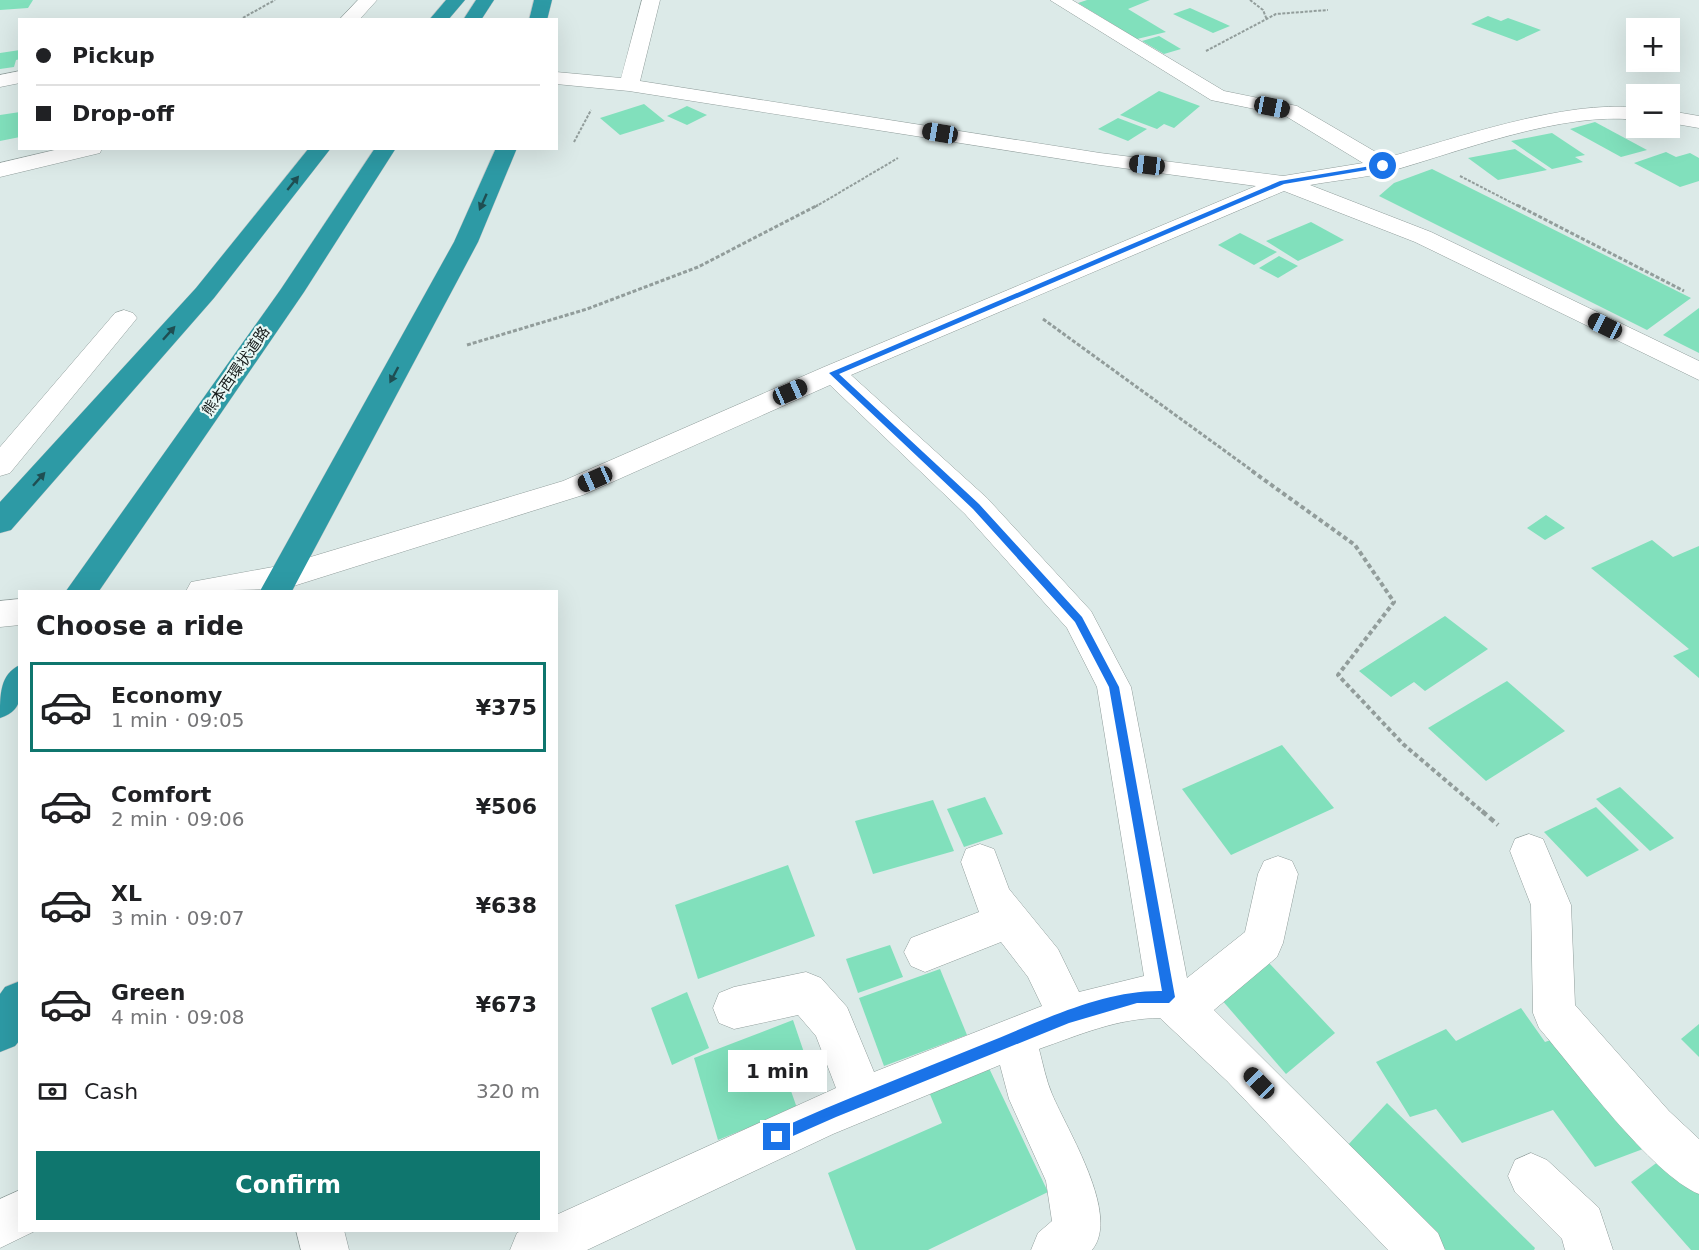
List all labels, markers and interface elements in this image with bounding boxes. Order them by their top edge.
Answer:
map controls [1626,18,1680,138]
button: + [1626,18,1680,72]
text: Pickup [72,43,155,68]
button: − [1626,84,1680,138]
car [1253,95,1291,119]
text: Drop-off [72,101,174,126]
car [921,121,959,145]
route start [1369,152,1396,179]
car [1128,154,1166,176]
one-way arrow [287,175,300,191]
one-way arrow [478,193,487,211]
car [1585,310,1625,342]
street label: 熊本西環状道路 [199,323,273,419]
one-way arrow [162,326,176,341]
one-way arrow [389,367,399,384]
car [770,376,810,408]
car [575,463,615,495]
one-way arrow [32,471,46,486]
text: Choose a ride [36,610,244,641]
icon: car [39,680,93,734]
text: Economy [111,683,222,708]
text: ¥375 [476,695,537,720]
text: 1 min · 09:05 [111,708,245,732]
icon: car [39,779,93,833]
text: Comfort [111,782,211,807]
text: ¥506 [476,794,537,819]
text: 2 min · 09:06 [111,807,245,831]
icon: car [39,878,93,932]
text: XL [111,881,142,906]
text: ¥638 [476,893,537,918]
text: 3 min · 09:07 [111,906,245,930]
icon: car [39,977,93,1031]
text: Green [111,980,185,1005]
text: ¥673 [476,992,537,1017]
text: 4 min · 09:08 [111,1005,245,1029]
callout: 1 min [728,1050,826,1092]
text: 1 min [746,1059,809,1083]
car [1240,1064,1278,1102]
icon: cash [36,1075,69,1108]
text: Cash [84,1079,138,1104]
text: 320 m [476,1079,540,1103]
route end [763,1123,790,1150]
button: Confirm [36,1151,540,1220]

